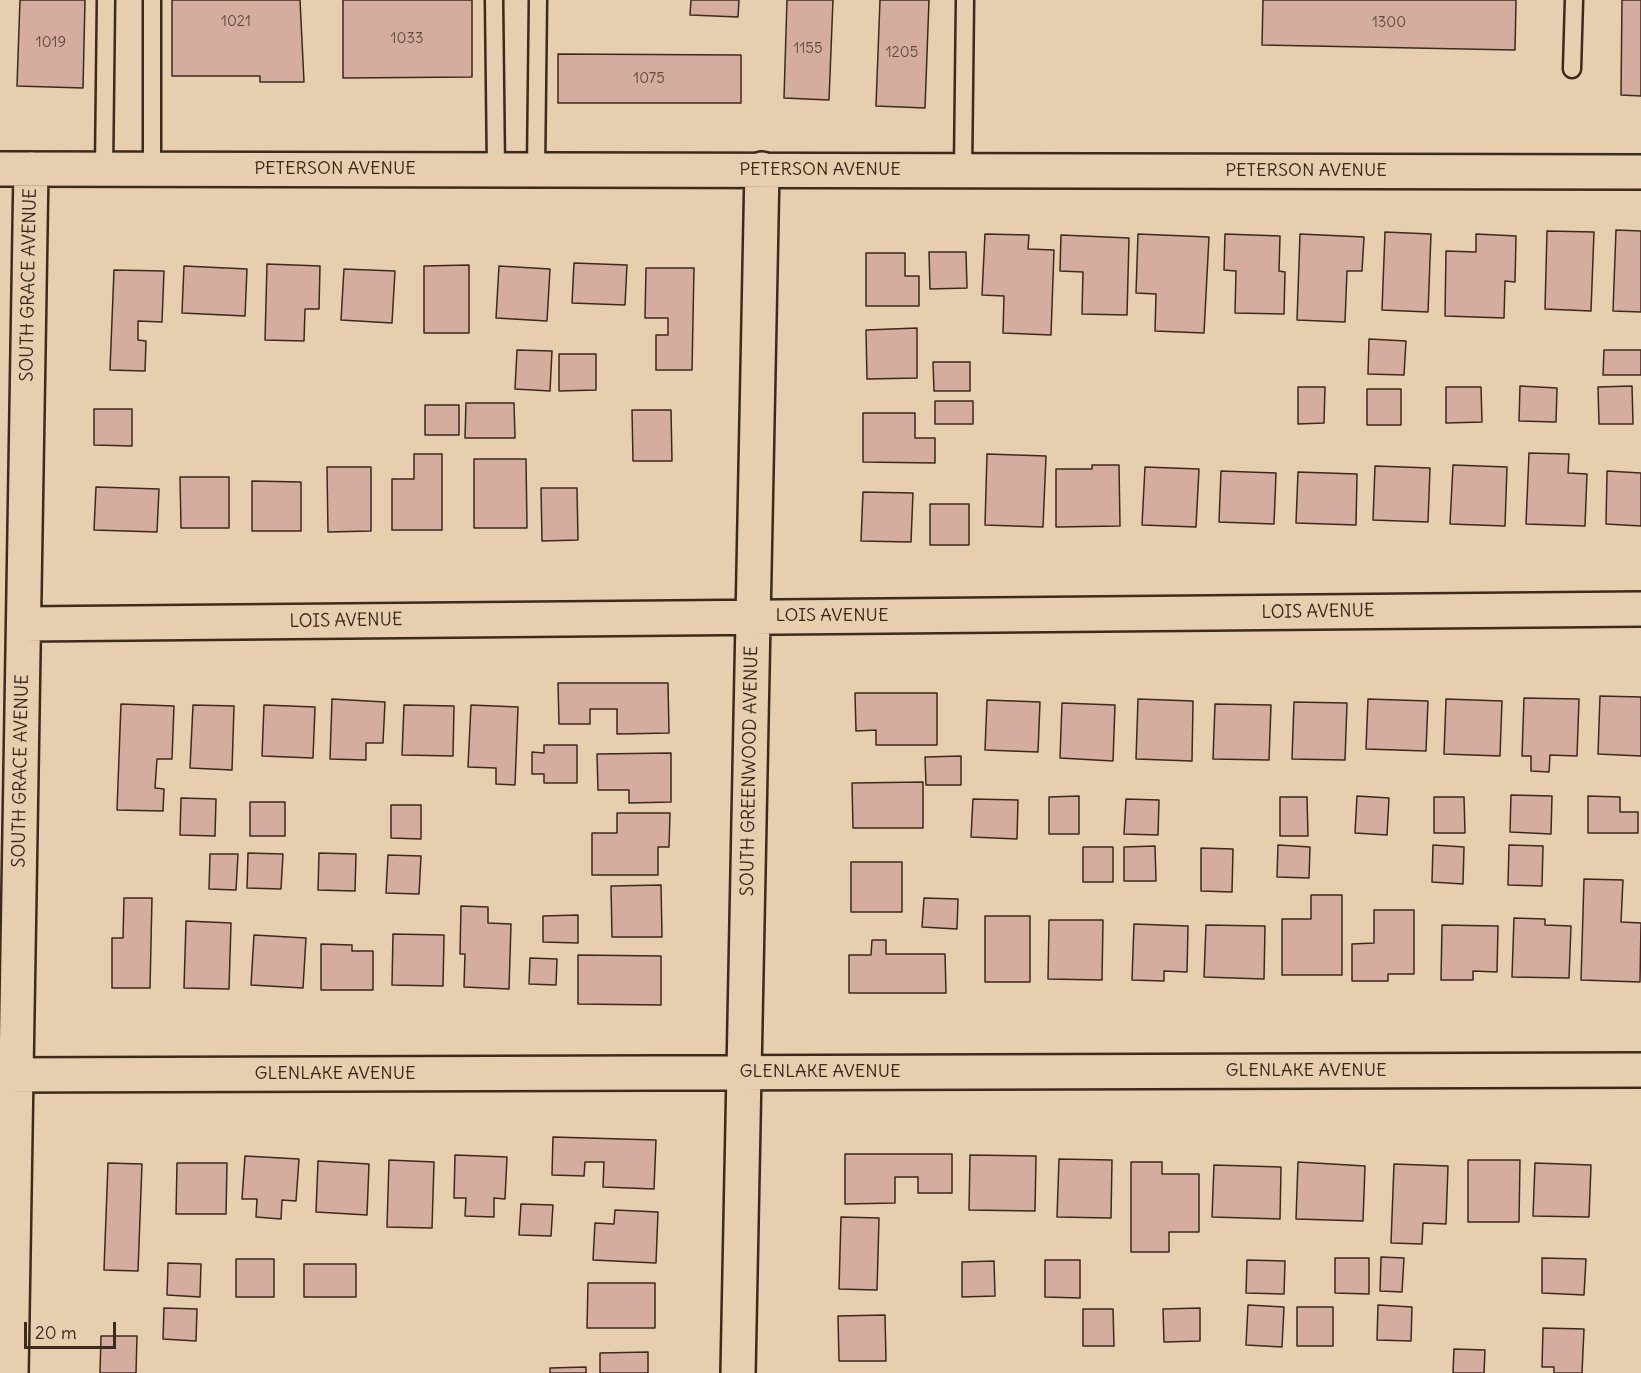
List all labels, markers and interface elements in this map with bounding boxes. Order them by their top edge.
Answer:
house number: 1021 [221,13,251,31]
house number: 1300 [1372,14,1406,32]
house number: 1033 [391,30,423,48]
house number: 1019 [36,34,66,52]
house number: 1155 [793,40,823,58]
house number: 1205 [886,44,918,62]
house number: 1075 [633,70,665,88]
street label: PETERSON AVENUE [254,158,416,180]
street label: PETERSON AVENUE [739,159,901,181]
street label: PETERSON AVENUE [1225,160,1387,182]
street label: SOUTH GRACE AVENUE [17,188,41,382]
street label: LOIS AVENUE [1261,600,1375,624]
street label: LOIS AVENUE [775,605,889,627]
street label: LOIS AVENUE [289,609,403,633]
street label: SOUTH GREENWOOD AVENUE [737,646,763,896]
street label: SOUTH GRACE AVENUE [9,674,33,868]
street label: GLENLAKE AVENUE [1225,1060,1387,1082]
street label: GLENLAKE AVENUE [739,1061,901,1083]
street label: GLENLAKE AVENUE [254,1063,416,1085]
scale bar [27,1310,118,1348]
text: 20 m [35,1321,77,1344]

